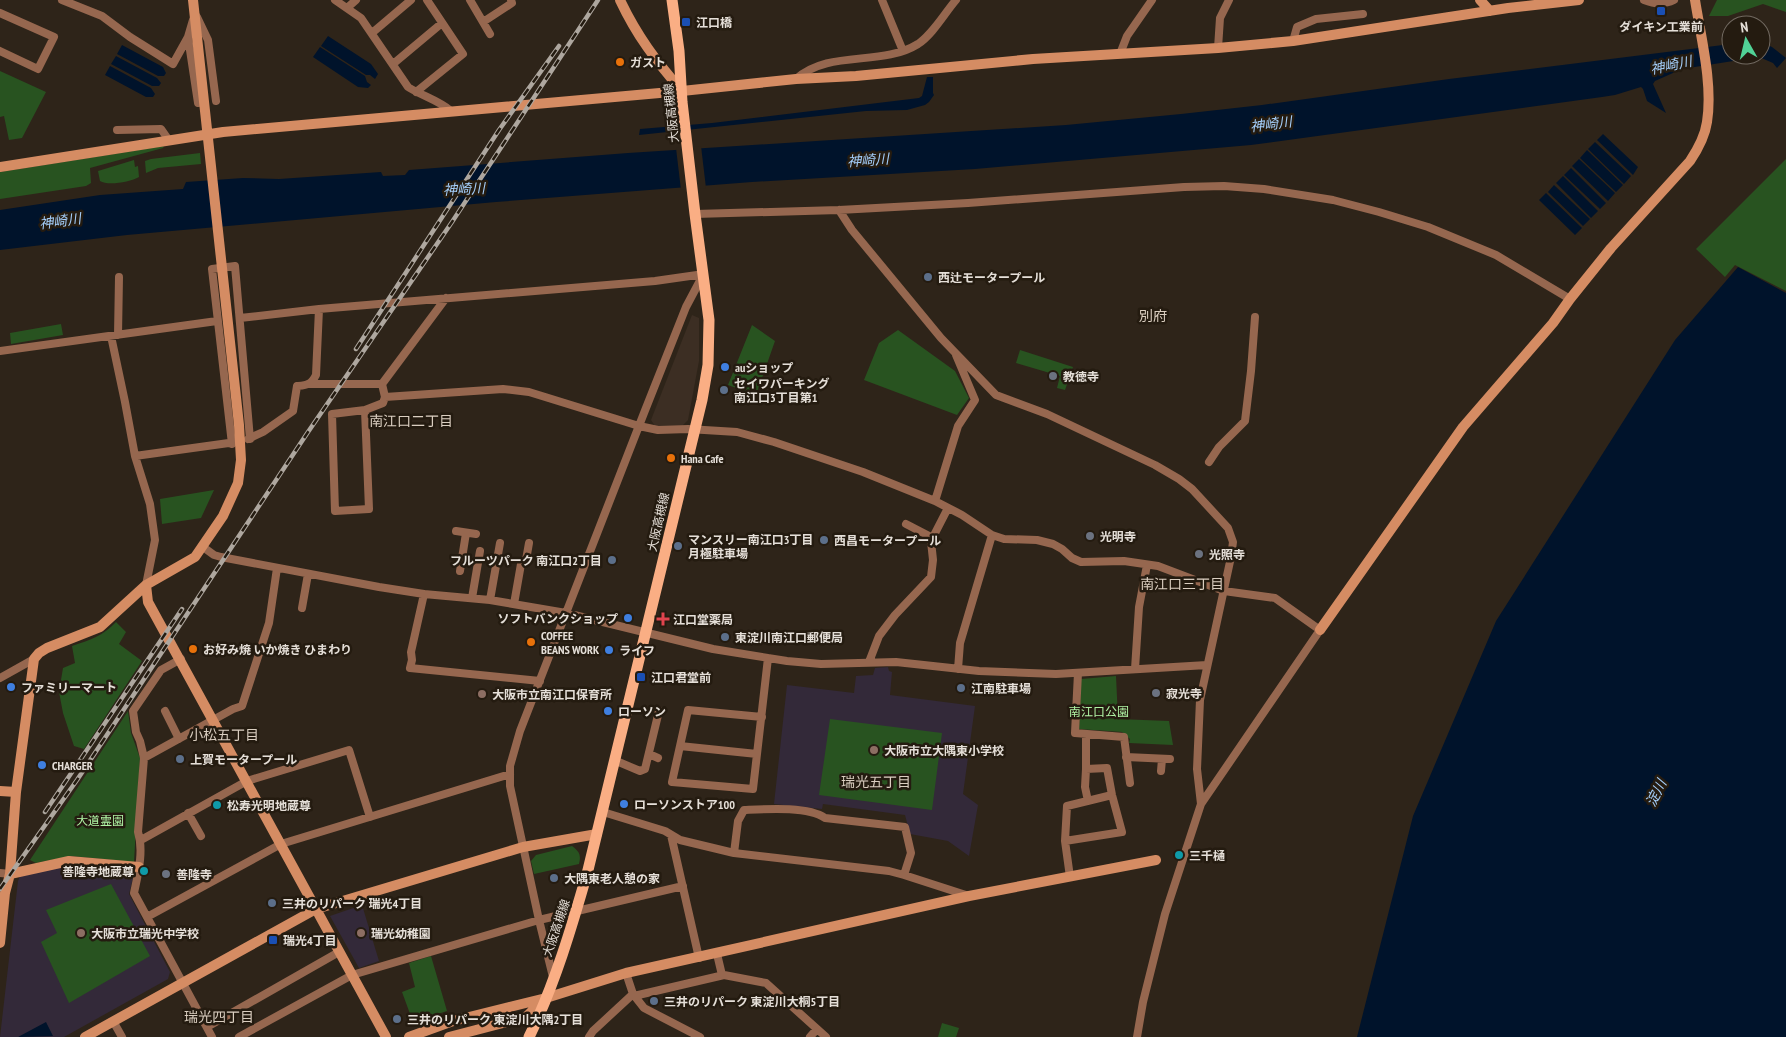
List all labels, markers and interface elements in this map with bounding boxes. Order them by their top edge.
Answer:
marker: ダイキン工業前 [1655,5,1667,17]
place label: 江口橋 [696,15,733,30]
north arrow [1721,15,1771,65]
marker: 江口橋 [680,16,692,28]
text: N [1739,18,1749,37]
place label: ダイキン工業前 [1619,19,1703,34]
water label: 神崎川 [1649,51,1695,78]
place label: ガスト [630,55,666,70]
marker: ガスト [614,56,626,68]
street label: 大阪高槻線 [660,82,682,144]
water label: 神崎川 [1249,112,1295,135]
water label: 神崎川 [846,149,892,170]
water label: 神崎川 [443,179,487,199]
water label: 神崎川 [38,209,84,233]
place label: 西辻モータープール [938,270,1045,285]
marker: 西辻モータープール [922,271,934,283]
district label: 別府 [1139,307,1167,325]
place label: auショップ [735,360,793,375]
marker: auショップ [719,361,731,373]
place label: 教徳寺 [1063,369,1099,384]
marker: 教徳寺 [1047,370,1059,382]
place label: セイワパーキング 南江口3丁目第1 [734,376,829,405]
marker: セイワパーキング 南江口3丁目第1 [718,384,730,396]
district label: 南江口二丁目 [369,412,453,430]
place label: Hana Cafe [681,451,724,466]
marker: Hana Cafe [665,452,677,464]
street label: 大阪高槻線 [644,491,672,553]
place label: 光明寺 [1100,529,1136,544]
marker: 光明寺 [1084,530,1096,542]
place label: マンスリー南江口3丁目 月極駐車場 [688,532,814,561]
place label: 西昌モータープール [834,533,941,548]
marker: 西昌モータープール [818,534,830,546]
marker: マンスリー南江口3丁目 月極駐車場 [672,540,684,552]
place label: 光照寺 [1209,547,1245,562]
marker: 光照寺 [1193,548,1205,560]
place label: フルーツパーク 南江口2丁目 [450,553,602,568]
marker: フルーツパーク 南江口2丁目 [606,554,618,566]
district label: 南江口三丁目 [1140,575,1224,593]
place label: ソフトバンクショップ [497,611,618,626]
marker: ソフトバンクショップ [622,612,634,624]
place label: 江口堂薬局 [673,612,733,627]
marker: 江口堂薬局 [657,613,669,625]
place label: COFFEE BEANS WORK [541,628,600,657]
place label: 東淀川南江口郵便局 [735,630,843,645]
marker: 東淀川南江口郵便局 [719,631,731,643]
marker: COFFEE BEANS WORK [525,636,537,648]
place label: お好み焼 いか焼き ひまわり [203,642,352,657]
marker: お好み焼 いか焼き ひまわり [187,643,199,655]
place label: ライフ [619,643,655,658]
marker: ライフ [603,644,615,656]
place label: 江口君堂前 [651,670,711,685]
marker: 江口君堂前 [635,671,647,683]
place label: ファミリーマート [21,680,117,695]
marker: ファミリーマート [5,681,17,693]
place label: 江南駐車場 [971,681,1031,696]
marker: 江南駐車場 [955,682,967,694]
place label: 寂光寺 [1166,686,1202,701]
place label: 大阪市立南江口保育所 [492,687,612,702]
marker: 寂光寺 [1150,687,1162,699]
marker: 大阪市立南江口保育所 [476,688,488,700]
place label: ローソン [618,704,666,719]
park label: 南江口公園 [1069,704,1129,719]
marker: ローソン [602,705,614,717]
district label: 小松五丁目 [189,726,259,744]
place label: 大阪市立大隅東小学校 [884,743,1004,758]
marker: 大阪市立大隅東小学校 [868,744,880,756]
place label: 上賀モータープール [190,752,297,767]
marker: 上賀モータープール [174,753,186,765]
place label: CHARGER [52,758,93,773]
marker: CHARGER [36,759,48,771]
district label: 瑞光五丁目 [841,773,911,791]
water label: 淀川 [1642,775,1671,810]
place label: ローソンストア100 [634,797,735,812]
place label: 松寿光明地蔵尊 [227,798,311,813]
marker: ローソンストア100 [618,798,630,810]
marker: 松寿光明地蔵尊 [211,799,223,811]
park label: 大道霊園 [76,813,124,828]
place label: 三千樋 [1189,848,1225,863]
marker: 三千樋 [1173,849,1185,861]
place label: 善隆寺地蔵尊 [62,864,134,879]
marker: 善隆寺地蔵尊 [138,865,150,877]
place label: 善隆寺 [176,867,212,882]
marker: 善隆寺 [160,868,172,880]
place label: 大隅東老人憩の家 [564,871,660,886]
marker: 大隅東老人憩の家 [548,872,560,884]
place label: 三井のリパーク 瑞光4丁目 [282,896,422,911]
marker: 三井のリパーク 瑞光4丁目 [266,897,278,909]
street label: 大阪高槻線 [539,897,573,959]
place label: 大阪市立瑞光中学校 [91,926,199,941]
place label: 瑞光幼稚園 [371,926,431,941]
marker: 大阪市立瑞光中学校 [75,927,87,939]
marker: 瑞光幼稚園 [355,927,367,939]
place label: 瑞光4丁目 [283,933,337,948]
marker: 瑞光4丁目 [267,934,279,946]
place label: 三井のリパーク 東淀川大桐5丁目 [664,994,840,1009]
marker: 三井のリパーク 東淀川大桐5丁目 [648,995,660,1007]
district label: 瑞光四丁目 [184,1008,254,1026]
place label: 三井のリパーク 東淀川大隅2丁目 [407,1012,583,1027]
marker: 三井のリパーク 東淀川大隅2丁目 [391,1013,403,1025]

